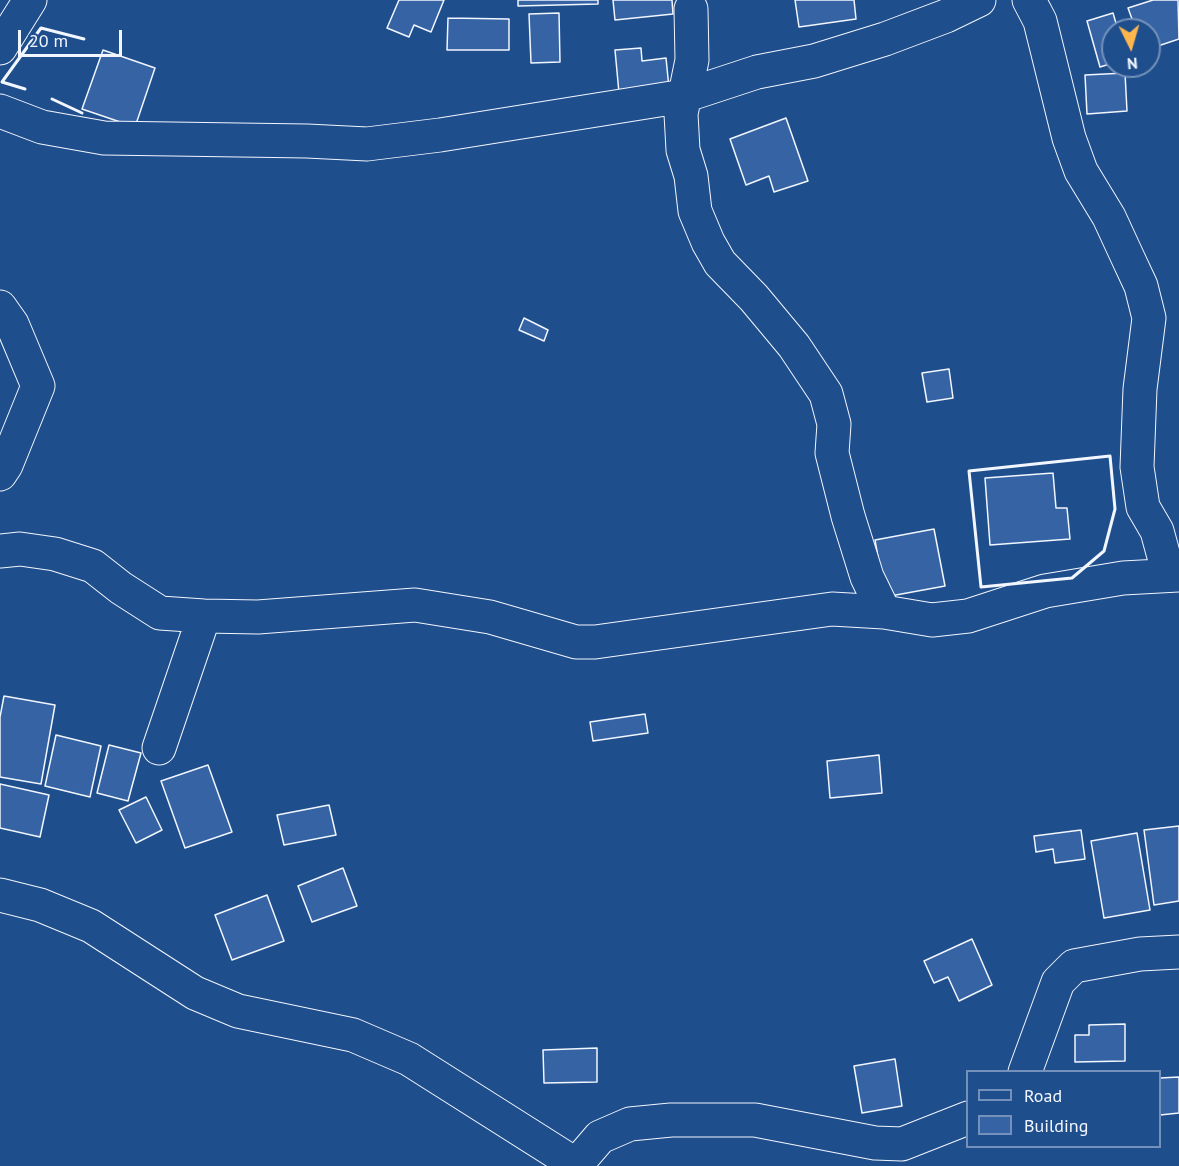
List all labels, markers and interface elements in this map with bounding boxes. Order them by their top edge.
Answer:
scale bar [21,18,124,56]
north arrow [1101,18,1161,78]
text: 20 m [29,29,68,52]
text: N [1126,54,1139,74]
legend [966,1070,1161,1148]
text: Road [1024,1084,1062,1107]
text: Building [1024,1114,1088,1137]

